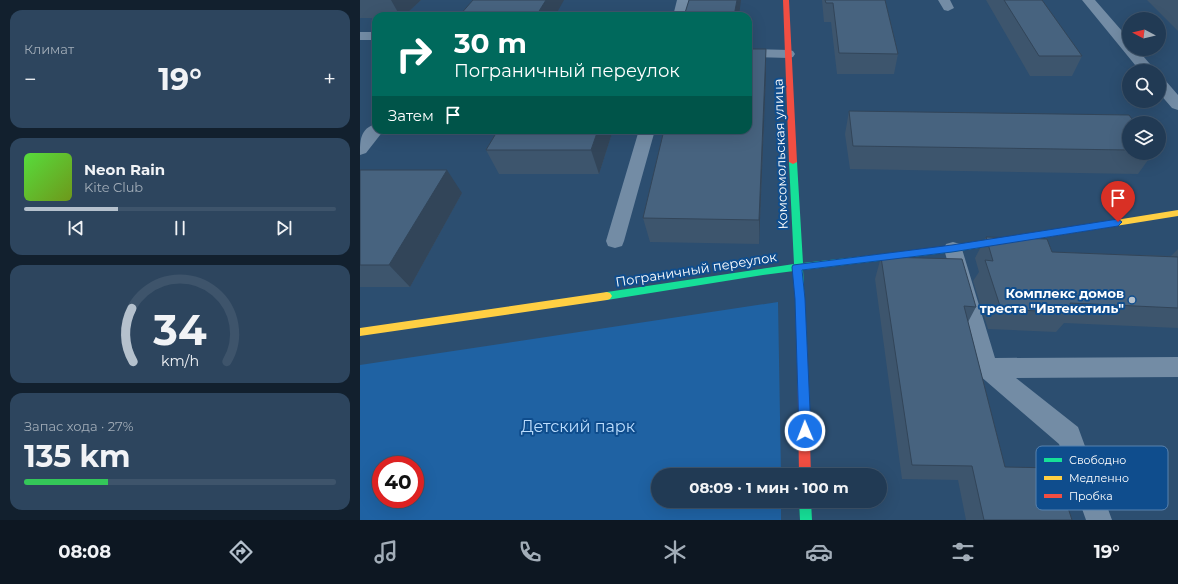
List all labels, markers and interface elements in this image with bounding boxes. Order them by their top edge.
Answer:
north arrow [1122,12,1166,56]
map controls [1122,12,1166,160]
text: 30 m [454,26,527,60]
icon: right [388,28,440,80]
text: Климат [24,41,74,57]
text: Пограничный переулок [454,60,680,82]
text: 19° [158,61,202,98]
button: search [1122,64,1166,108]
text: − [24,66,37,93]
text: + [323,66,336,93]
street label: Комсомольская улица [769,78,791,230]
icon: arrive [442,104,464,126]
text: Затем [388,106,434,125]
button: layers [1122,116,1166,160]
text: Neon Rain [84,160,165,179]
text: Kite Club [84,179,143,195]
pin [1101,181,1135,222]
icon: arrive [1107,187,1129,209]
icon: previous [65,217,87,239]
icon: pause [169,217,191,239]
icon: next [273,217,295,239]
street label: Пограничный переулок [614,248,778,290]
place label: Комплекс домов треста "Ивтекстиль" [980,285,1124,316]
marker: Комплекс домов треста "Ивтекстиль" [1127,295,1137,305]
text: 34 [152,305,207,355]
text: km/h [161,351,199,369]
position arrow [784,410,826,452]
park label: Детский парк [521,417,636,436]
text: Запас хода · 27% [24,418,133,434]
text: 135 km [24,438,131,475]
legend [1036,446,1168,510]
text: Свободно [1069,453,1126,467]
speed limit sign: 40 [372,456,424,508]
text: Медленно [1069,471,1129,485]
text: 08:09 · 1 мин · 100 m [689,478,849,497]
text: Пробка [1069,489,1113,503]
icon: directions [227,538,255,566]
icon: music [372,538,400,566]
icon: phone [516,538,544,566]
icon: climate [661,538,689,566]
icon: car [805,538,833,566]
icon: filters [949,538,977,566]
text: 08:08 [58,541,111,563]
text: 19° [1094,541,1120,563]

